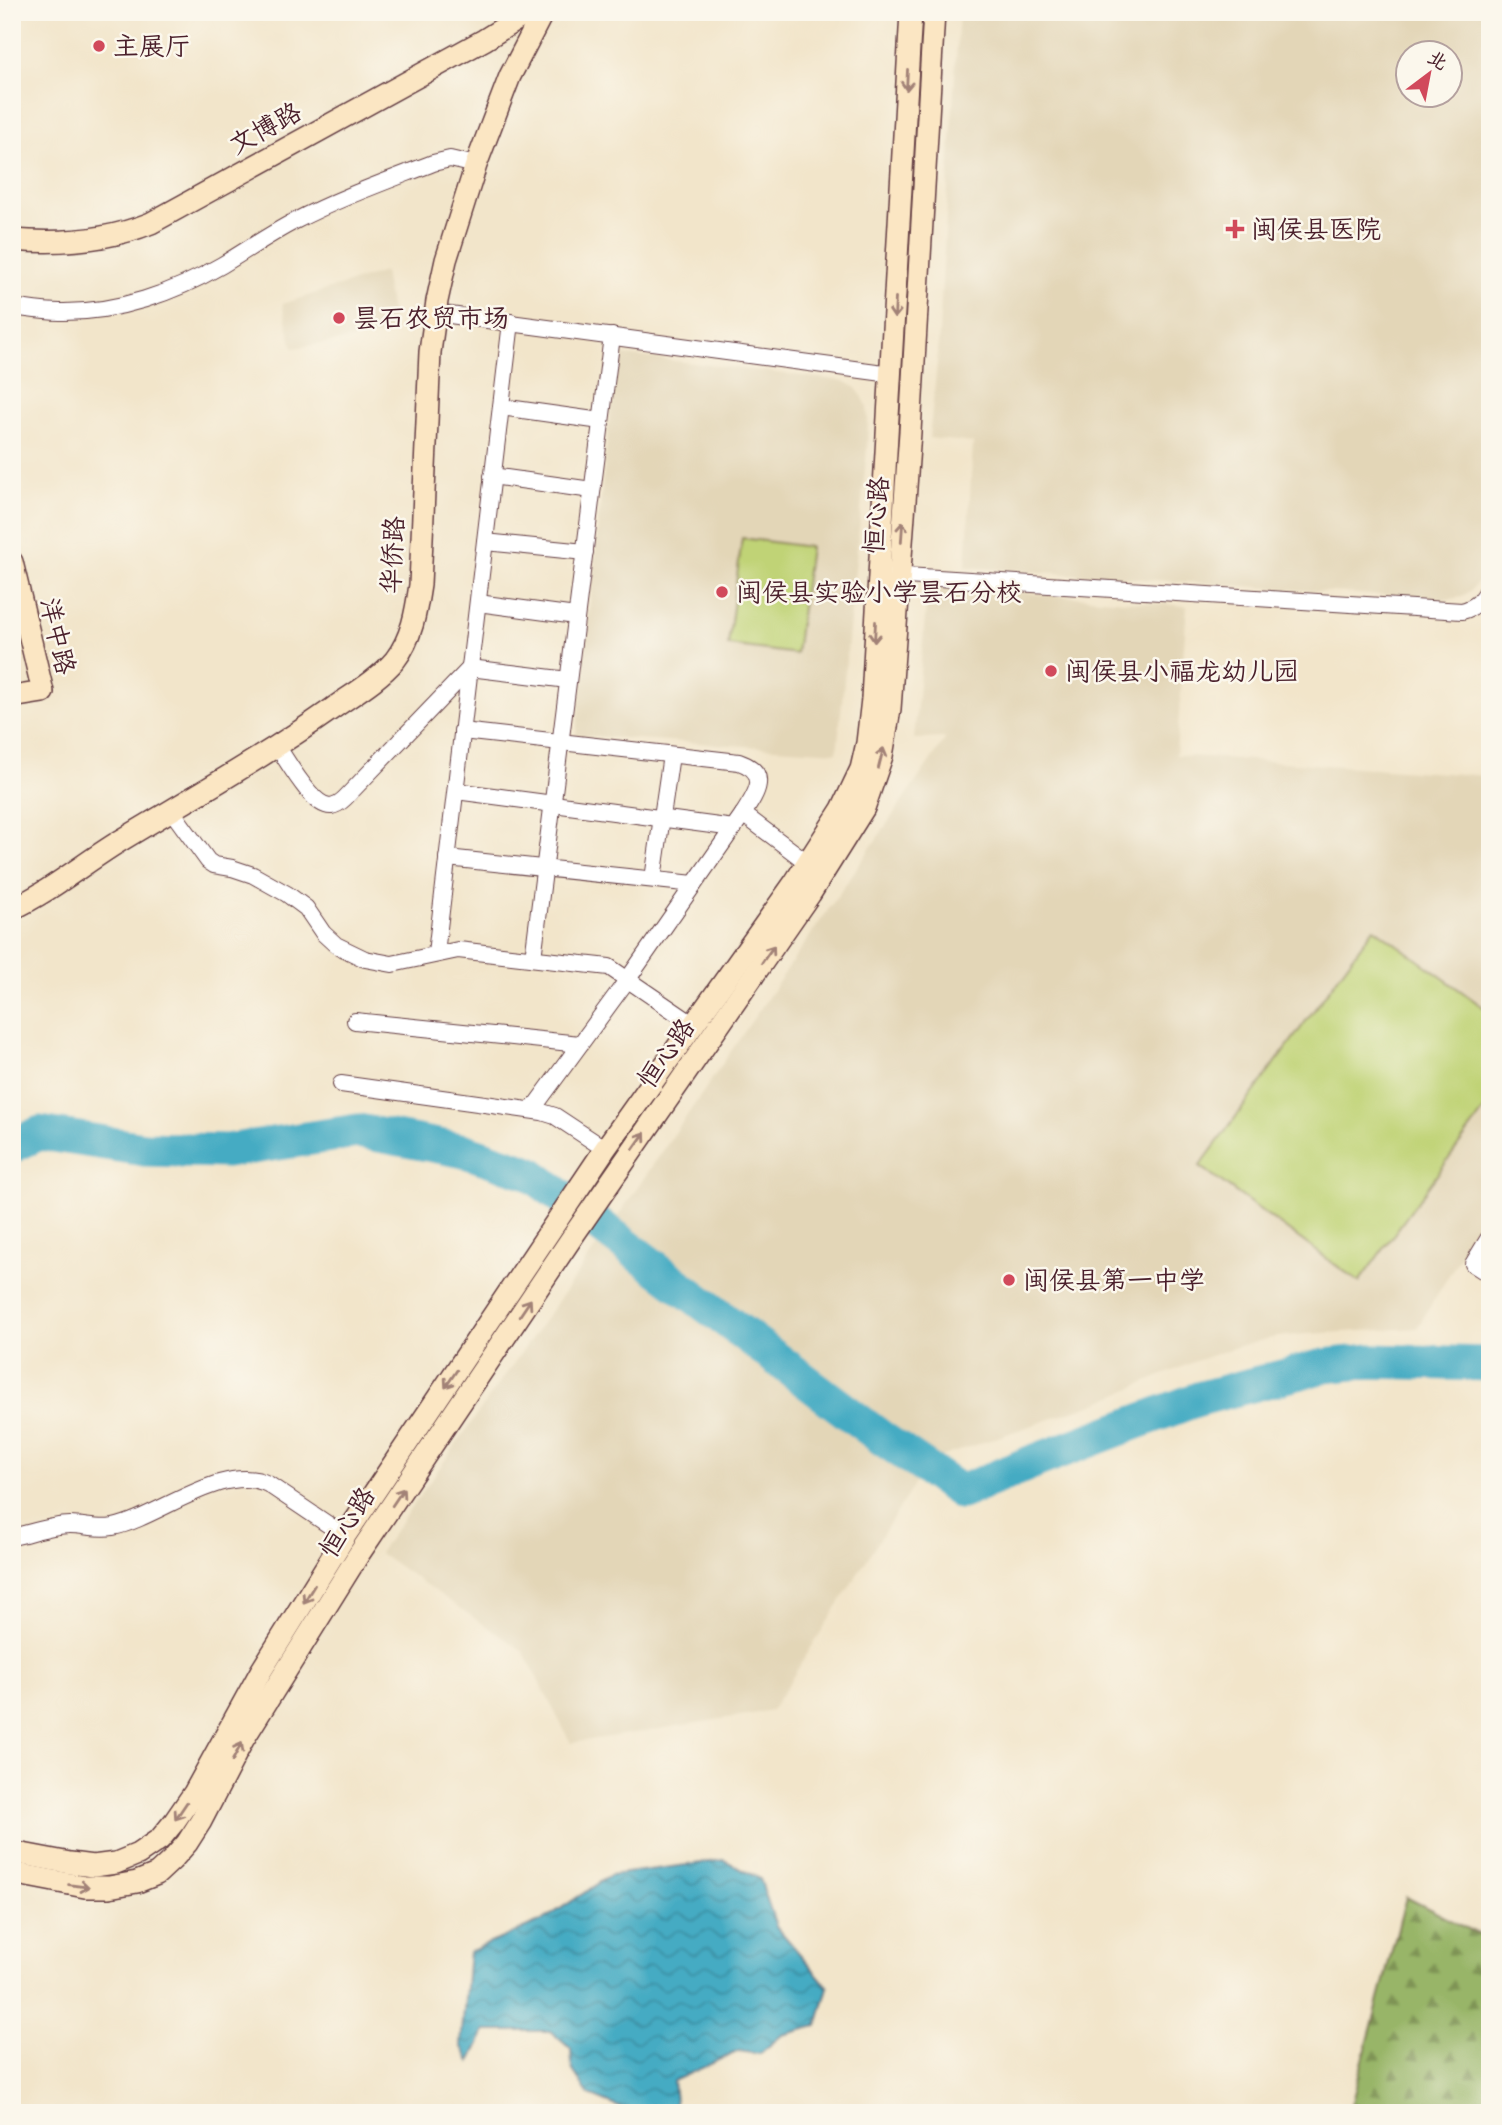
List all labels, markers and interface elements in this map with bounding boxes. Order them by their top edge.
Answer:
place label: 主展厅 [113,28,191,63]
marker: 主展厅 [91,38,107,54]
north arrow [1394,38,1464,108]
text: 北 [1423,44,1452,76]
one-way arrow [901,69,914,92]
street label: 文博路 [222,93,307,162]
place label: 闽侯县医院 [1251,211,1381,246]
marker: 闽侯县医院 [1225,219,1245,239]
one-way arrow [888,296,901,319]
place label: 昙石农贸市场 [353,300,509,335]
marker: 昙石农贸市场 [331,310,347,326]
street label: 恒心路 [855,475,896,555]
street label: 华侨路 [372,515,411,595]
one-way arrow [896,521,909,544]
place label: 闽侯县实验小学昙石分校 [736,574,1022,609]
marker: 闽侯县实验小学昙石分校 [714,584,730,600]
street label: 洋中路 [33,594,84,678]
one-way arrow [868,621,881,644]
place label: 闽侯县小福龙幼儿园 [1065,653,1299,688]
marker: 闽侯县小福龙幼儿园 [1043,663,1059,679]
one-way arrow [875,747,888,770]
one-way arrow [761,945,775,964]
street label: 恒心路 [629,1011,702,1095]
one-way arrow [632,1132,646,1151]
place label: 闽侯县第一中学 [1023,1262,1205,1297]
marker: 闽侯县第一中学 [1001,1272,1017,1288]
one-way arrow [517,1299,532,1318]
one-way arrow [444,1369,458,1388]
street label: 恒心路 [311,1479,383,1564]
one-way arrow [390,1488,405,1507]
one-way arrow [302,1584,316,1604]
one-way arrow [231,1742,245,1763]
one-way arrow [174,1801,188,1820]
one-way arrow [67,1880,90,1893]

